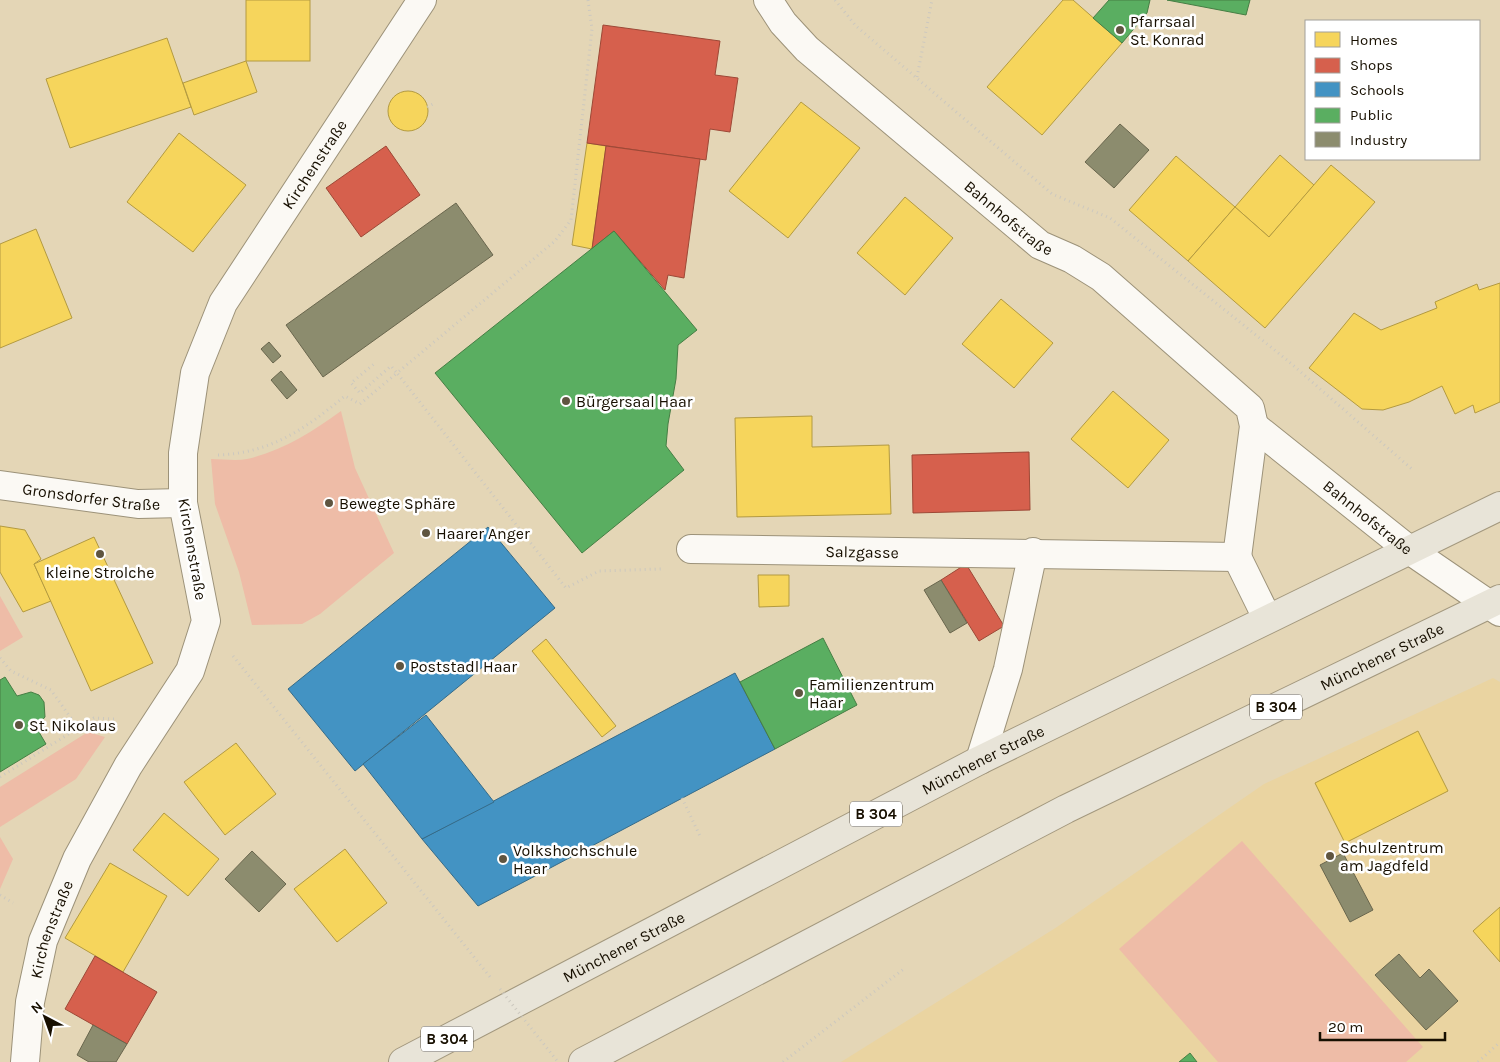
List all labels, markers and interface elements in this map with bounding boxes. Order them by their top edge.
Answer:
place label: Pfarrsaal St. Konrad [1130,12,1205,49]
legend [1305,20,1480,160]
marker: Pfarrsaal St. Konrad [1114,24,1126,36]
text: Homes [1350,31,1398,49]
text: Shops [1350,56,1393,74]
text: Schools [1350,81,1404,99]
text: Public [1350,106,1393,124]
street label: Kirchenstraße [278,116,351,213]
text: Industry [1350,131,1407,149]
street label: Bahnhofstraße [960,177,1056,259]
place label: Bürgersaal Haar [576,392,693,411]
marker: Bürgersaal Haar [560,395,572,407]
street label: Bahnhofstraße [1319,476,1416,559]
street label: Gronsdorfer Straße [21,479,160,514]
place label: Bewegte Sphäre [339,494,456,513]
street label: Kirchenstraße [174,497,211,602]
marker: Bewegte Sphäre [323,497,335,509]
place label: Haarer Anger [436,524,530,543]
marker: Haarer Anger [420,527,432,539]
street label: Salzgasse [825,542,899,562]
marker: kleine Strolche [94,548,106,560]
place label: kleine Strolche [46,563,154,582]
street label: Münchener Straße [1317,619,1447,695]
place label: Poststadl Haar [410,657,517,676]
marker: Poststadl Haar [394,660,406,672]
place label: Familienzentrum Haar [809,675,935,712]
marker: Familienzentrum Haar [793,687,805,699]
road number: B 304 [1250,694,1302,720]
place label: St. Nikolaus [29,716,116,735]
marker: St. Nikolaus [13,719,25,731]
street label: Münchener Straße [918,721,1047,799]
road number: B 304 [850,802,902,826]
place label: Schulzentrum am Jagdfeld [1340,838,1444,875]
place label: Volkshochschule Haar [513,841,637,878]
marker: Schulzentrum am Jagdfeld [1324,850,1336,862]
marker: Volkshochschule Haar [497,853,509,865]
street label: Kirchenstraße [26,877,77,980]
street label: Münchener Straße [560,907,688,987]
north arrow [20,992,70,1042]
text: N [27,998,46,1017]
scale bar [1320,1010,1445,1042]
text: 20 m [1328,1018,1363,1036]
road number: B 304 [421,1026,473,1052]

